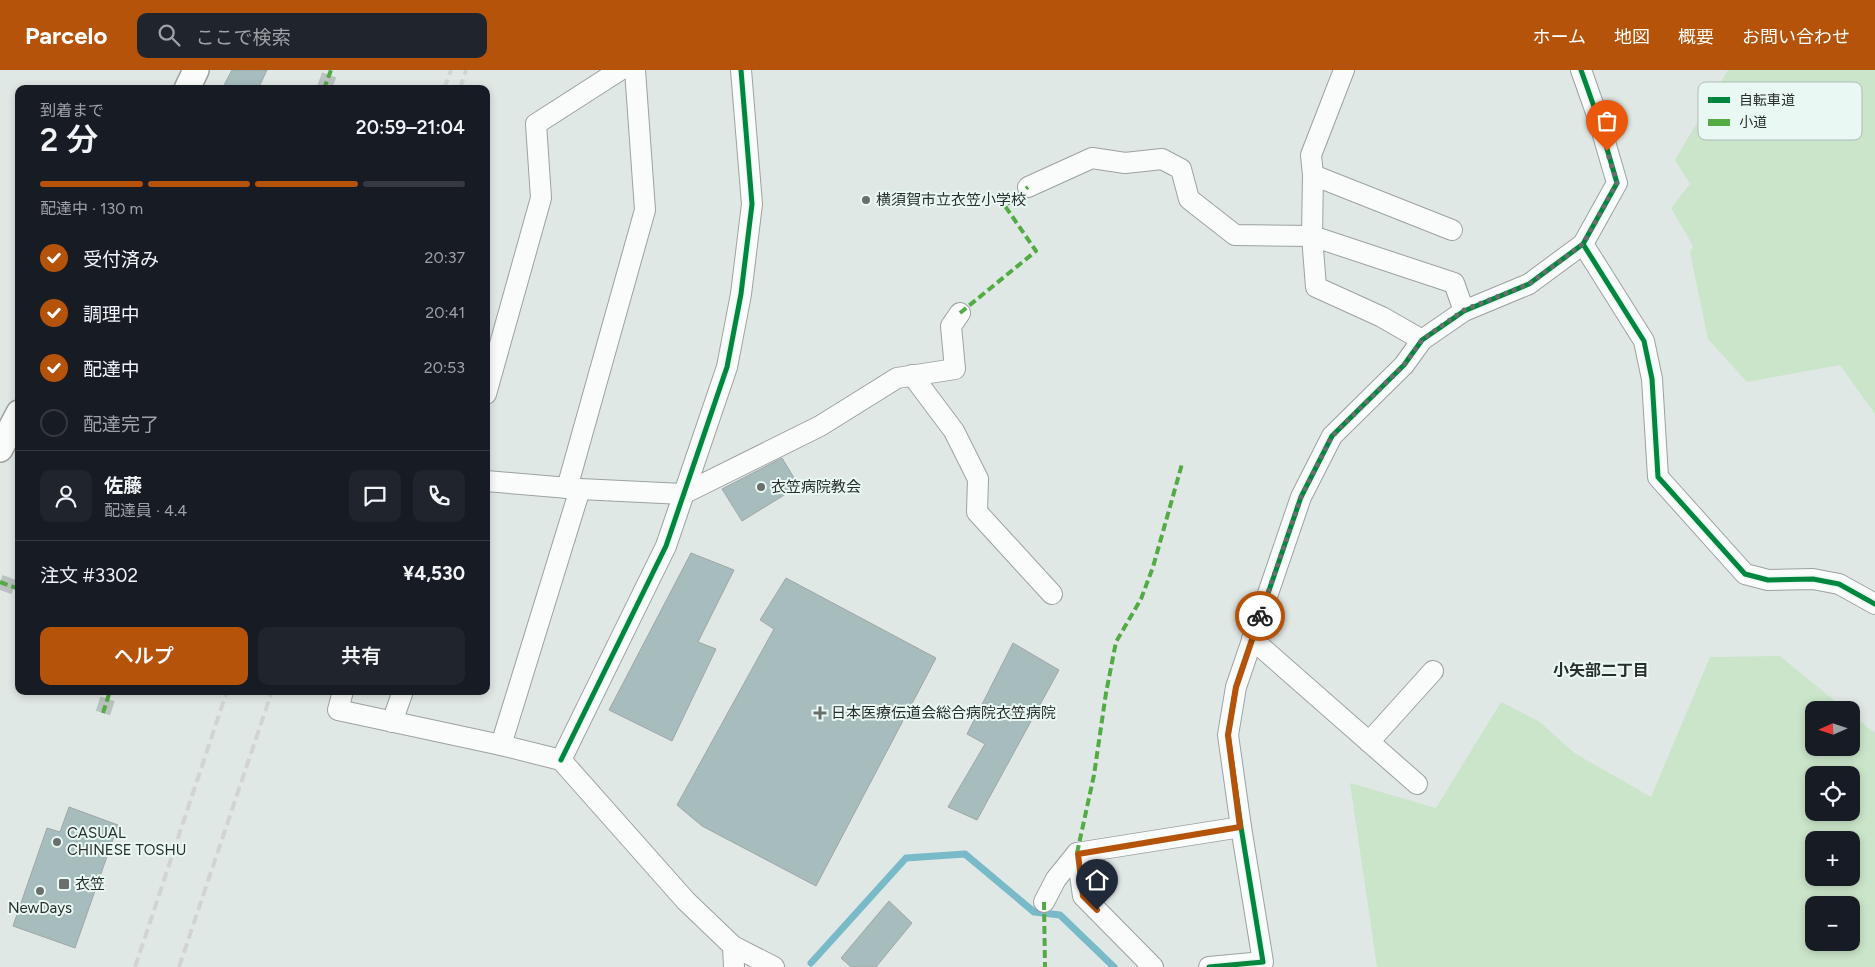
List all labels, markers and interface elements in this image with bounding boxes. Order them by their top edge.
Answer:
search box [137,13,487,58]
text: Parcelo [25,21,107,50]
icon: search [155,21,183,49]
text: ここで検索 [195,26,290,49]
text: ホーム [1533,26,1586,48]
text: 地図 [1614,26,1650,48]
text: 概要 [1678,26,1714,48]
text: お問い合わせ [1742,26,1850,48]
legend [1698,82,1862,140]
text: 自転車道 [1739,92,1795,109]
pin [1586,100,1628,151]
text: 到着まで [40,101,104,120]
icon: bag [1593,107,1621,135]
text: 小道 [1739,114,1767,131]
text: 20:59–21:04 [356,116,465,139]
text: 2 分 [40,121,98,159]
place label: 横須賀市立衣笠小学校 [876,191,1026,209]
marker: 横須賀市立衣笠小学校 [860,194,872,206]
text: 配達中 · 130 m [40,199,143,218]
icon: check [40,244,68,272]
text: 受付済み [83,248,159,271]
text: 20:37 [424,248,465,267]
icon: check [40,299,68,327]
text: 調理中 [83,303,140,326]
text: 20:41 [425,303,465,322]
icon: check [40,354,68,382]
text: 配達中 [83,358,140,381]
text: 20:53 [424,358,465,377]
text: 配達完了 [83,413,159,436]
button: person [40,470,92,522]
button: chat [349,470,401,522]
button: phone [413,470,465,522]
text: 佐藤 [104,474,142,497]
place label: 衣笠病院教会 [771,478,861,496]
marker: 衣笠病院教会 [755,481,767,493]
text: 配達員 · 4.4 [104,501,187,520]
text: ¥4,530 [403,562,465,585]
text: 注文 #3302 [40,564,138,587]
courier [1235,591,1285,641]
icon: bike [1246,602,1274,630]
button: ヘルプ [40,627,248,685]
button: 共有 [258,627,465,685]
district label: 小矢部二丁目 [1553,661,1649,680]
north arrow [1805,701,1860,756]
map controls [1805,701,1860,951]
place label: 日本医療伝道会総合病院衣笠病院 [831,704,1056,722]
marker: 日本医療伝道会総合病院衣笠病院 [813,706,827,720]
button: locate [1805,766,1860,821]
place label: CASUAL CHINESE TOSHU [67,824,186,859]
button: + [1805,831,1860,886]
marker: CASUAL CHINESE TOSHU [51,836,63,848]
pin [1076,859,1118,910]
icon: home [1083,866,1111,894]
place label: 衣笠 [75,875,105,893]
marker: 衣笠 [57,877,71,891]
marker: NewDays [34,885,46,897]
button: − [1805,896,1860,951]
place label: NewDays [8,899,72,917]

